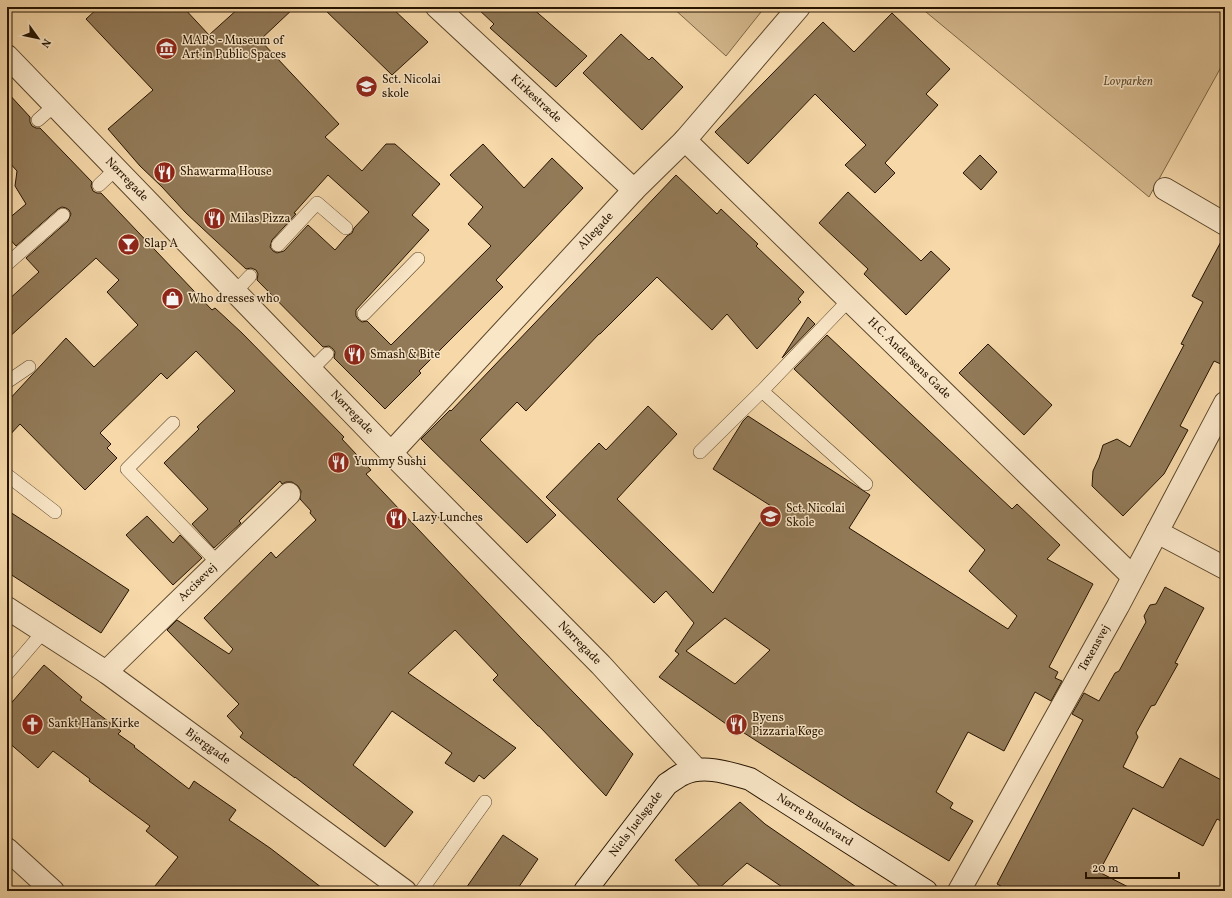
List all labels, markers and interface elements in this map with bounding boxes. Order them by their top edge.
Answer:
north arrow [18,18,58,58]
place label: MAPS - Museum of Art in Public Spaces [182,33,286,63]
text: N [37,35,54,50]
museum icon: MAPS - Museum of Art in Public Spaces [154,35,180,61]
street label: Kirkestræde [507,71,565,127]
place label: Sct. Nicolai skole [382,72,441,102]
school or university icon: Sct. Nicolai skole [354,74,380,100]
park label: Lovparken [1103,74,1153,90]
street label: Nørregade [101,154,152,205]
restaurant icon: Shawarma House [151,159,177,185]
place label: Shawarma House [180,164,272,180]
restaurant icon: Milas Pizza [201,206,227,232]
street label: Allegade [574,209,618,253]
place label: Milas Pizza [230,211,290,227]
bar icon: Slap A [116,231,142,257]
place label: Slap A [144,236,178,252]
shop icon: Who dresses who [160,286,186,312]
place label: Who dresses who [188,291,279,307]
street label: H.C. Andersens Gade [864,314,954,403]
restaurant icon: Smash & Bite [341,342,367,368]
place label: Smash & Bite [370,347,440,363]
street label: Nørregade [327,387,377,438]
restaurant icon: Yummy Sushi [325,449,351,475]
place label: Yummy Sushi [354,454,427,470]
place label: Sct. Nicolai Skole [786,501,845,531]
school or university icon: Sct. Nicolai Skole [757,503,783,529]
restaurant icon: Lazy Lunches [384,505,410,531]
place label: Lazy Lunches [412,510,483,526]
street label: Accisevej [175,560,221,605]
street label: Nørregade [554,618,605,669]
street label: Tøxensvej [1075,622,1114,675]
place label: Byens Pizzaria Køge [752,710,824,740]
church icon: Sankt Hans Kirke [20,711,46,737]
restaurant icon: Byens Pizzaria Køge [723,712,749,738]
place label: Sankt Hans Kirke [48,716,140,732]
street label: Bjerggade [182,725,234,769]
street label: Niels Juelsgade [606,788,667,861]
street label: Nørre Boulevard [773,790,856,850]
scale bar [1086,854,1179,880]
text: 20 m [1092,861,1119,877]

